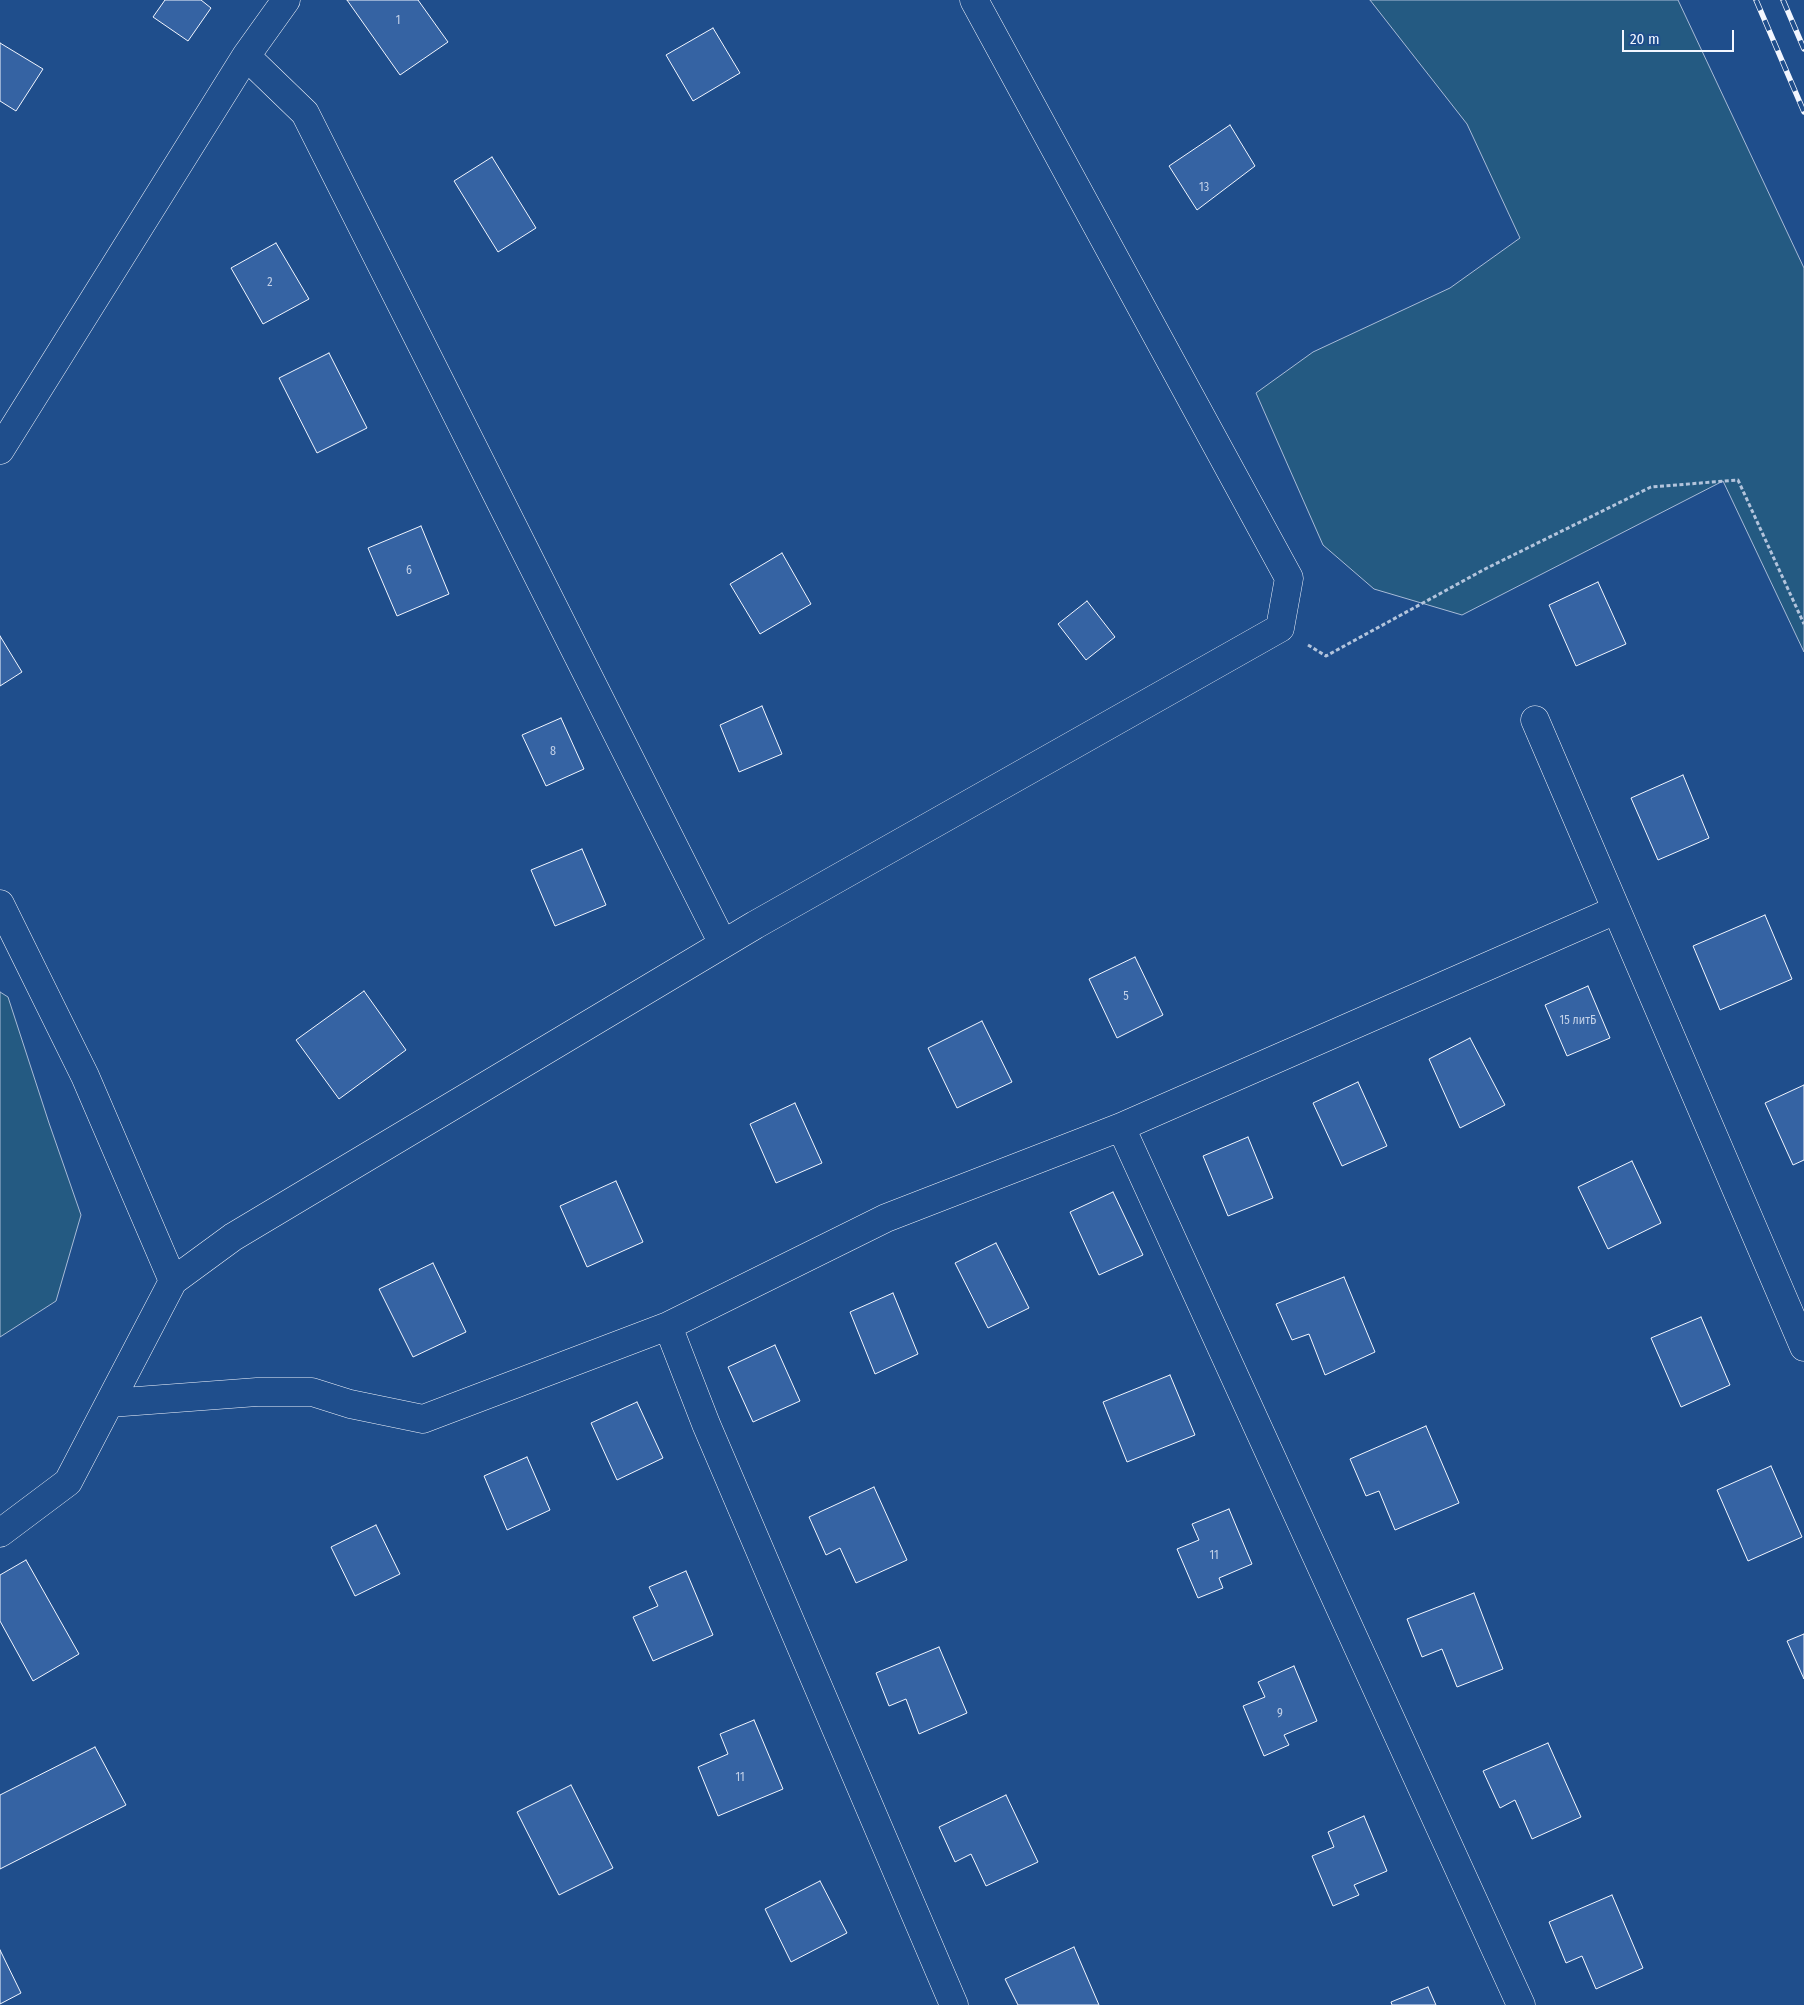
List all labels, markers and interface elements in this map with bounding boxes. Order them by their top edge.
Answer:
house number: 1 [396,14,400,28]
scale bar [1624,20,1736,52]
text: 20 m [1630,30,1660,48]
house number: 13 [1199,181,1209,195]
house number: 2 [267,276,273,290]
house number: 6 [406,564,412,578]
house number: 8 [550,745,556,759]
house number: 5 [1123,990,1129,1004]
house number: 15 литБ [1560,1014,1596,1028]
house number: 11 [1209,1549,1219,1563]
house number: 9 [1277,1707,1283,1721]
house number: 11 [735,1771,745,1785]

